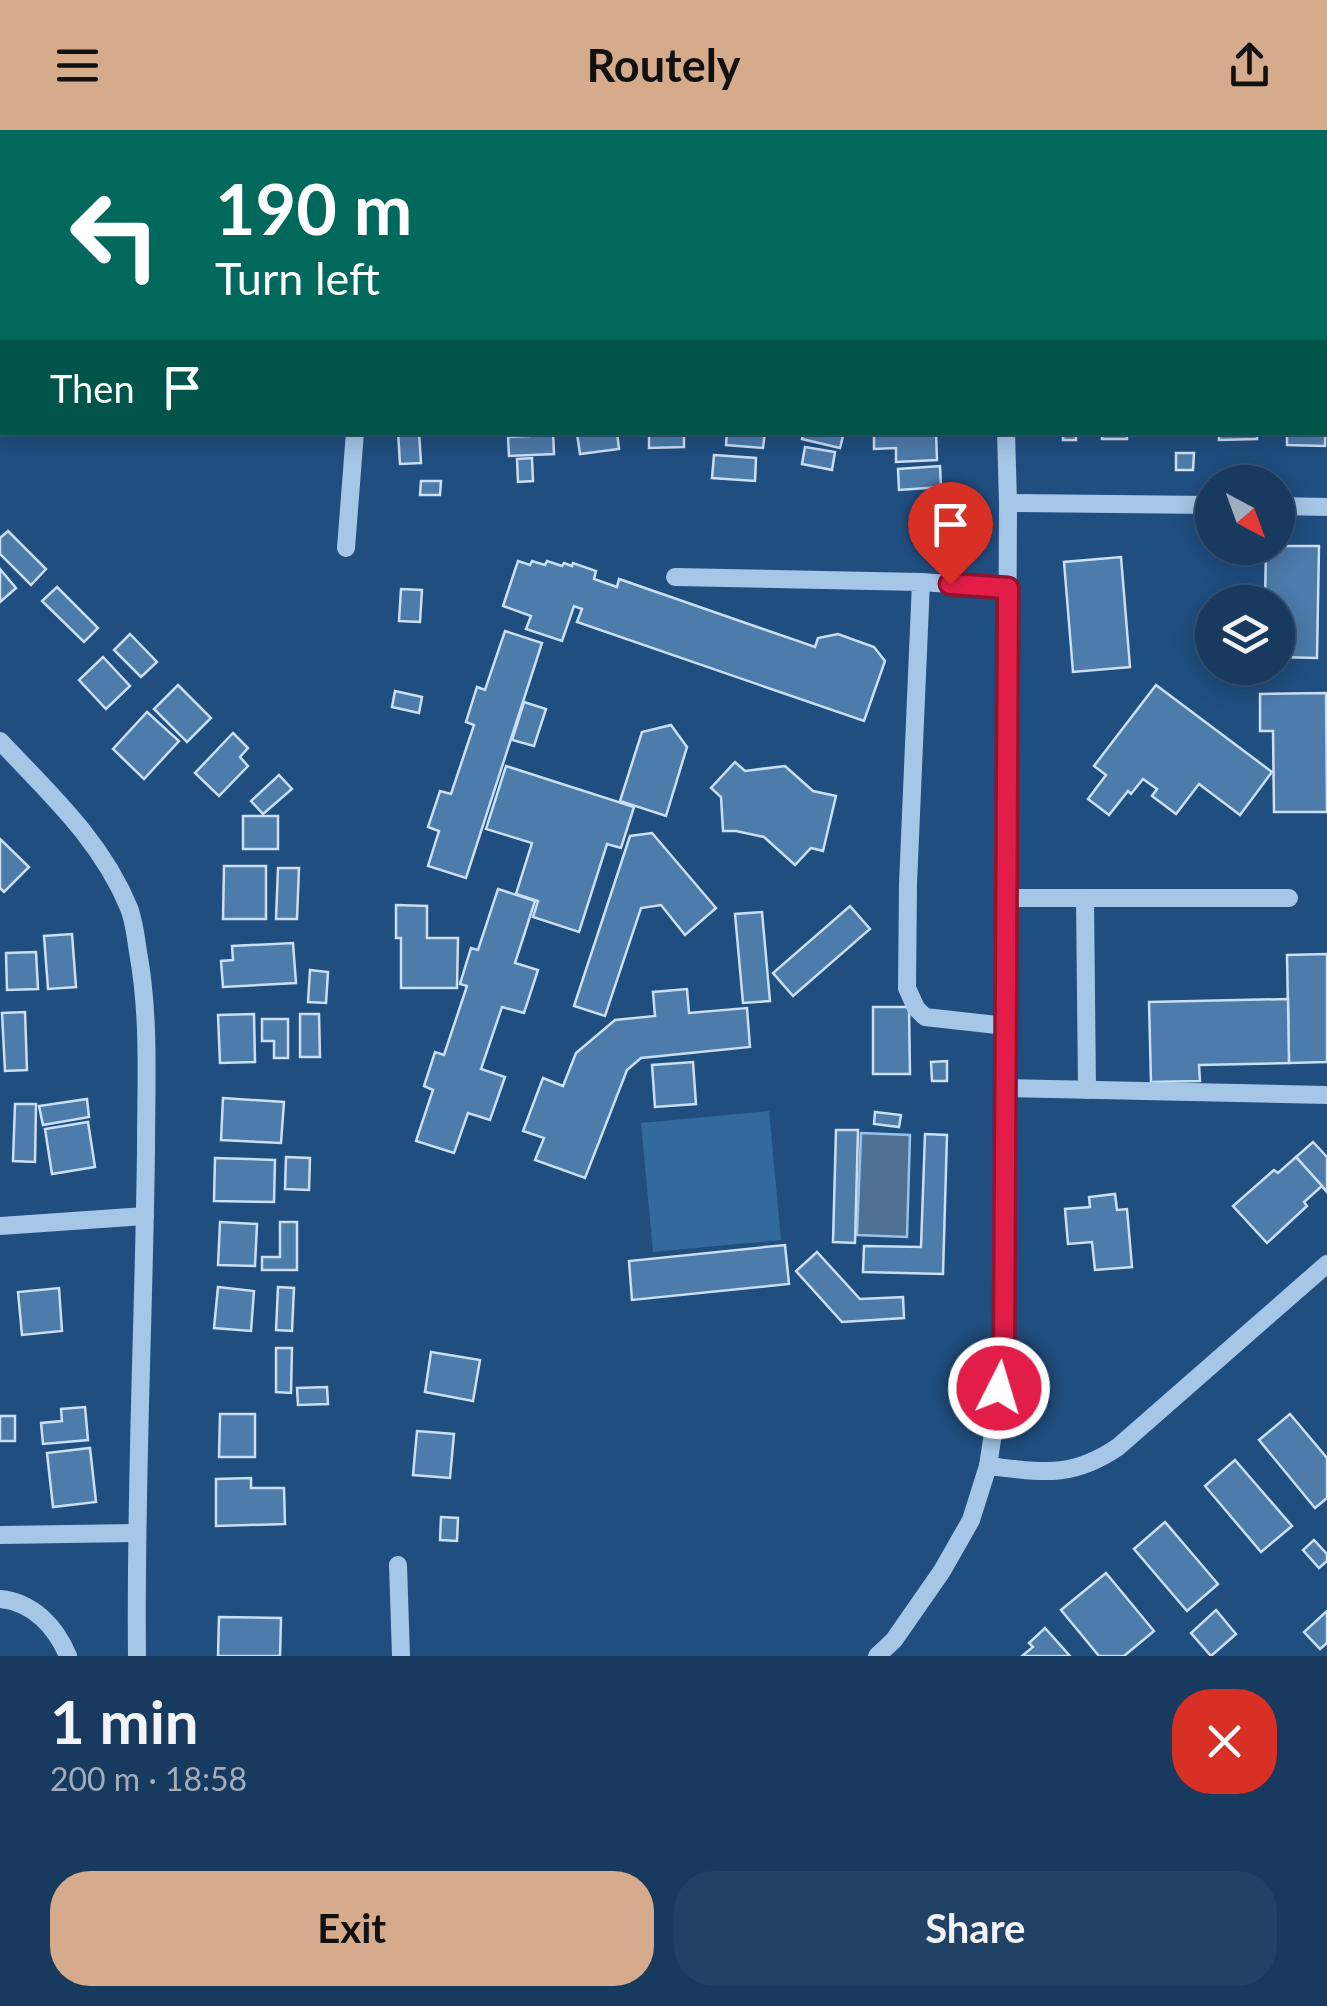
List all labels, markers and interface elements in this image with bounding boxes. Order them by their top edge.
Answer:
icon: menu [50,38,105,93]
text: Routely [586,38,741,92]
icon: share [1222,38,1277,93]
text: 190 m [215,166,412,250]
icon: left [50,170,180,300]
text: Turn left [215,251,380,305]
icon: arrive [155,360,210,415]
text: Then [50,365,135,411]
north arrow [1195,465,1295,565]
map controls [1195,465,1295,685]
pin [908,482,993,585]
icon: arrive [923,497,978,552]
button: layers [1195,585,1295,685]
position arrow [947,1336,1051,1440]
text: 1 min [50,1685,199,1757]
button: close [1172,1689,1277,1794]
text: 200 m · 18:58 [50,1759,247,1798]
button: Exit [50,1871,654,1986]
button: Share [674,1871,1277,1986]

